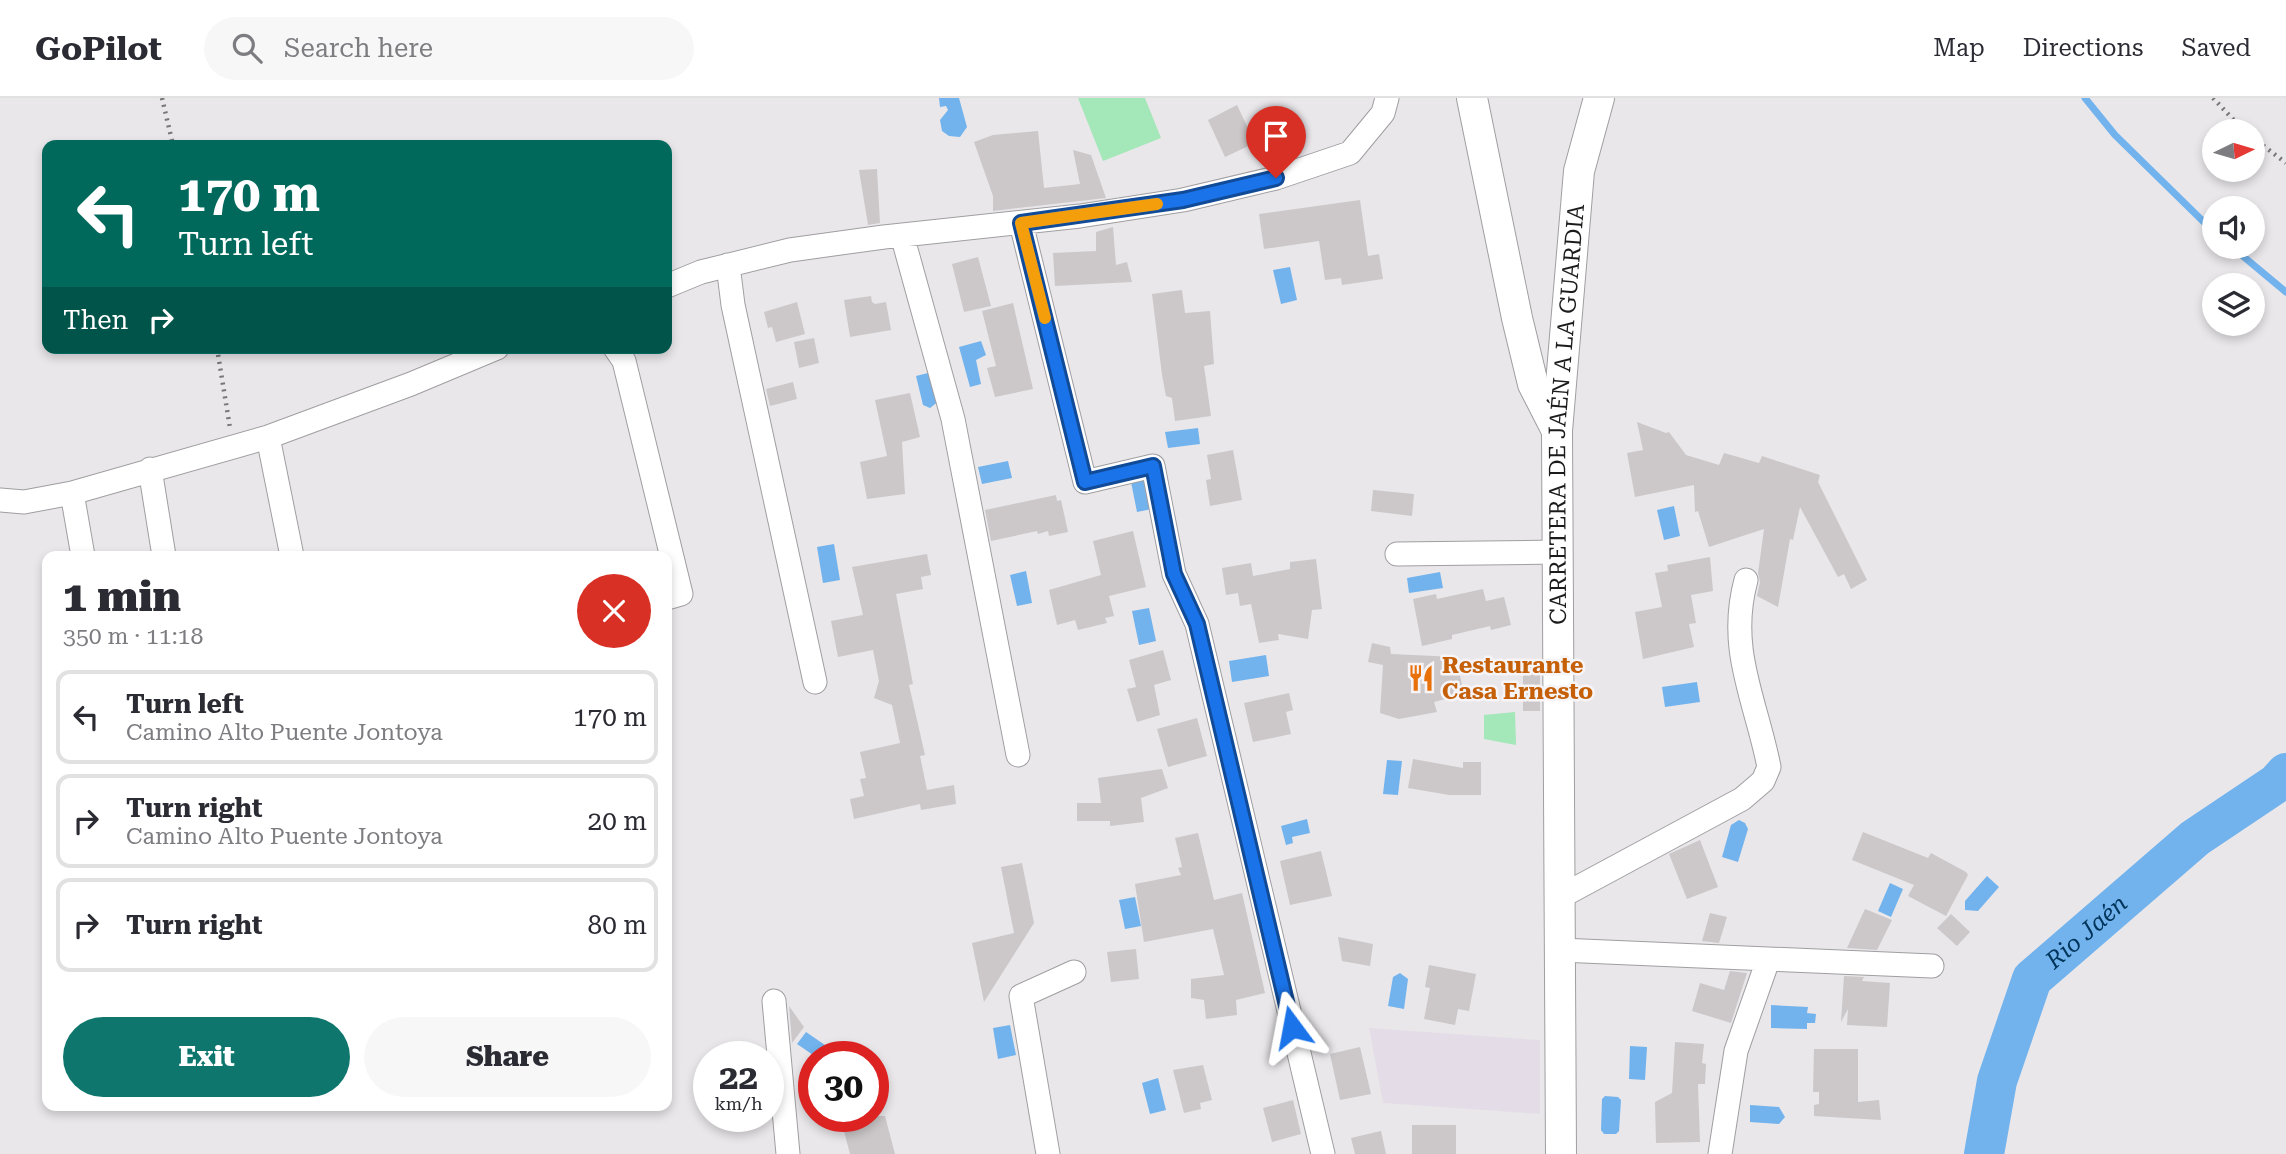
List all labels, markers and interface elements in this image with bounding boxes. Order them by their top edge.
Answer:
search box [204,17,694,80]
text: GoPilot [35,29,162,68]
icon: search [228,29,266,67]
text: Search here [284,33,433,63]
text: Map [1933,34,1985,62]
text: Directions [2023,34,2143,62]
text: Saved [2181,34,2251,62]
pin [1246,106,1306,178]
icon: arrive [1257,117,1295,155]
north arrow [2202,119,2264,182]
map controls [2202,119,2265,336]
text: 170 m [178,166,320,223]
icon: left [63,168,154,259]
button: sound [2202,196,2265,259]
street label: CARRETERA DE JAÉN A LA GUARDIA [1544,203,1590,625]
text: Turn left [178,225,313,263]
button: layers [2202,273,2265,336]
icon: right [142,301,180,339]
text: Then [63,305,128,335]
text: 1 min [63,572,181,621]
button: close [577,574,651,648]
text: 350 m · 11:18 [63,623,203,650]
place label: Restaurante Casa Ernesto [1442,652,1593,705]
restaurant icon: Restaurante Casa Ernesto [1406,663,1436,693]
text: Turn left [126,689,244,719]
icon: left [67,698,105,736]
text: 170 m [573,702,647,732]
text: Camino Alto Puente Jontoya [126,719,443,746]
text: Turn right [126,793,262,823]
icon: right [67,802,105,840]
text: 20 m [588,806,647,836]
text: Camino Alto Puente Jontoya [126,823,443,850]
water label: Rio Jaén [2039,889,2133,975]
icon: right [67,906,105,944]
text: Turn right [126,910,262,940]
text: 80 m [588,910,647,940]
position arrow [1255,990,1329,1064]
button: Exit [63,1017,350,1097]
button: Share [364,1017,651,1097]
speed limit sign: 30 [798,1041,889,1132]
text: 22 [719,1057,758,1098]
text: km/h [714,1093,763,1114]

